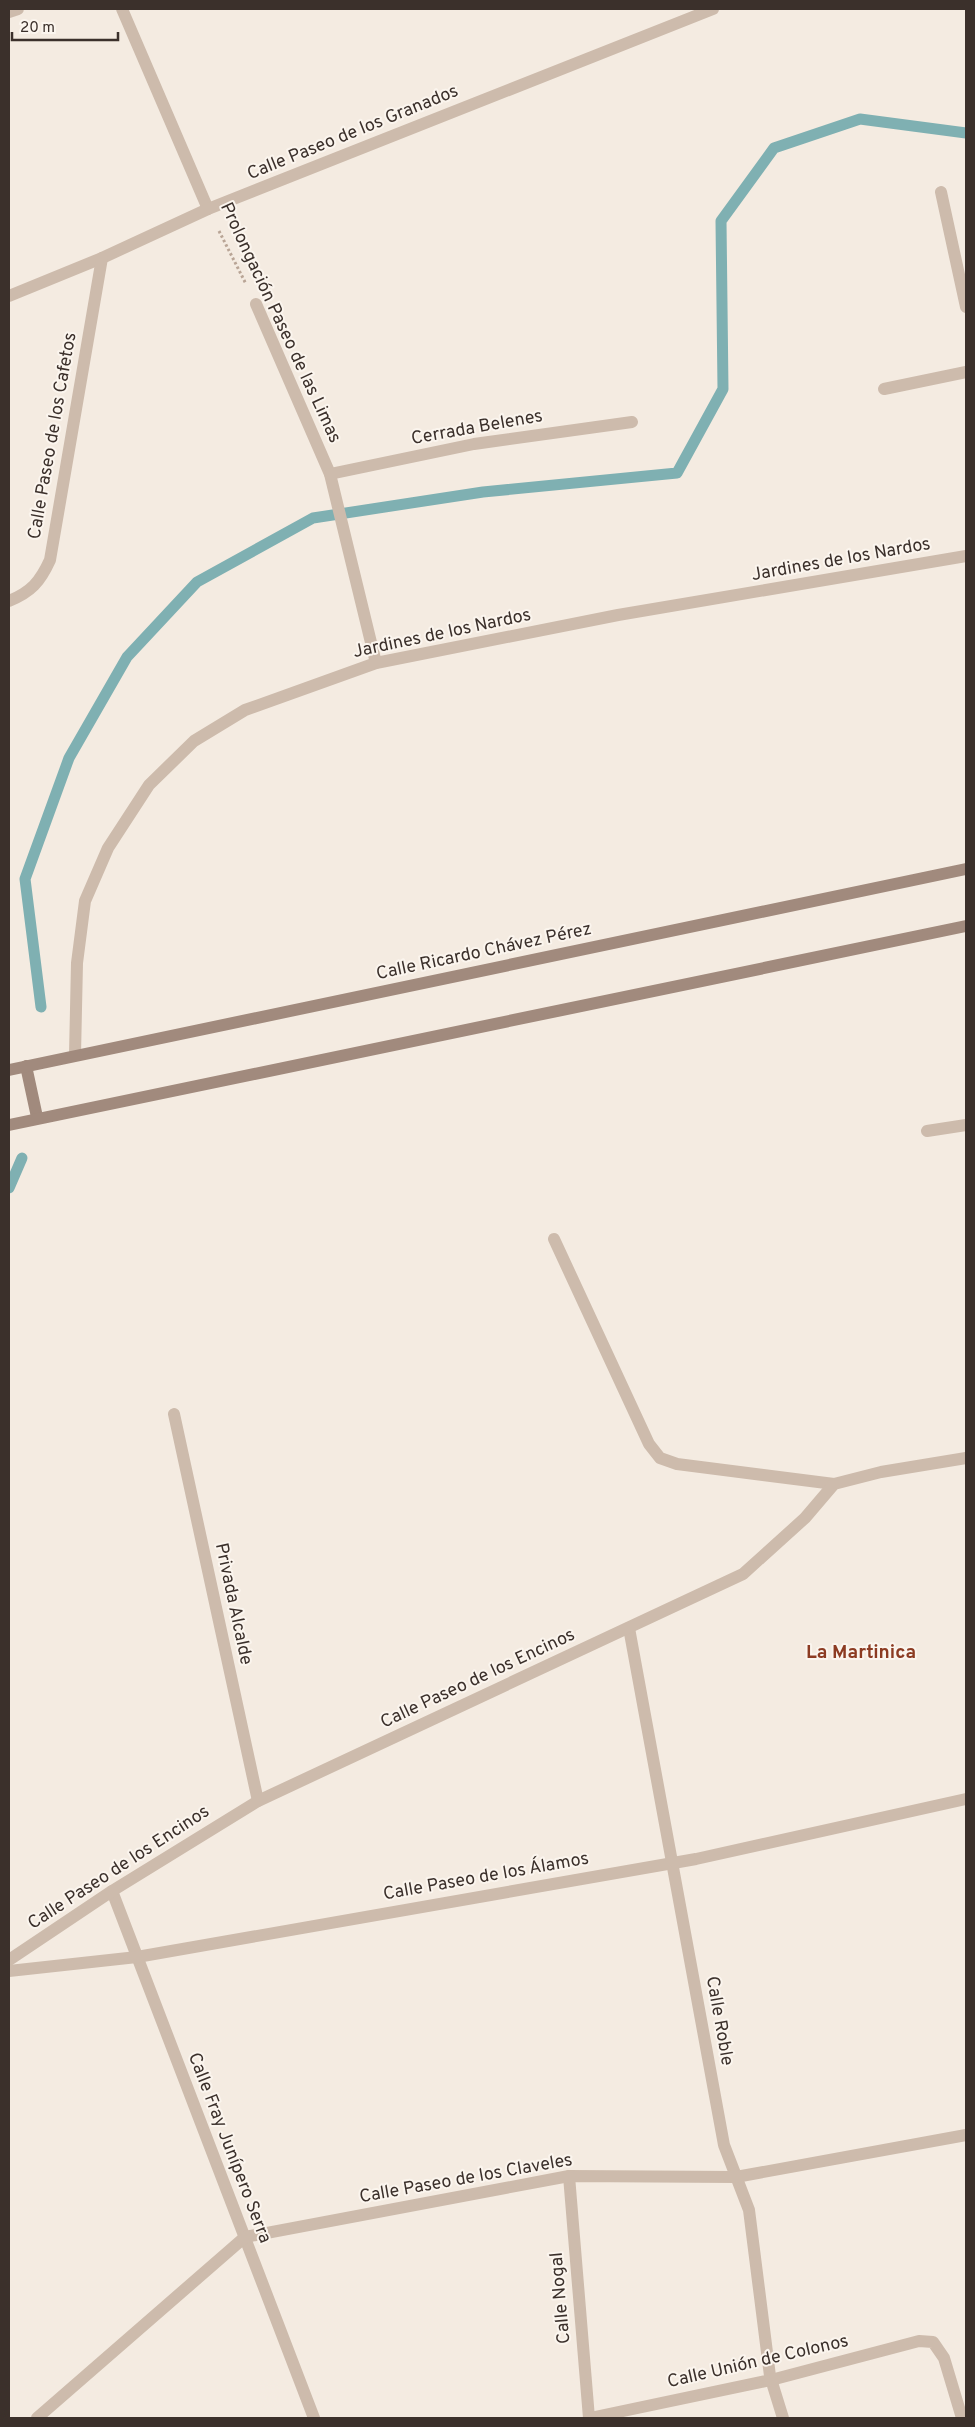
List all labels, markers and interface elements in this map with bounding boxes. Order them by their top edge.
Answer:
scale bar [12,10,119,42]
text: 20 m [20,19,55,38]
street label: Calle Paseo de los Granados [244,80,462,186]
street label: Prolongación Paseo de las Limas [214,199,346,447]
street label: Calle Paseo de los Cafetos [23,331,83,541]
street label: Cerrada Belenes [409,405,545,451]
street label: Jardines de los Nardos [750,533,932,587]
street label: Jardines de los Nardos [351,604,533,664]
street label: Calle Ricardo Chávez Pérez [374,918,594,986]
street label: Privada Alcalde [209,1541,257,1667]
street label: Calle Paseo de los Encinos [377,1624,579,1734]
district label: La Martinica [806,1641,916,1665]
street label: Calle Paseo de los Encinos [24,1801,214,1935]
street label: Calle Paseo de los Álamos [381,1846,591,1906]
street label: Calle Roble [700,1974,738,2068]
street label: Calle Fray Junípero Serra [182,2049,276,2247]
street label: Calle Paseo de los Claveles [358,2149,574,2209]
street label: Calle Nogal [546,2251,576,2345]
street label: Calle Unión de Colonos [665,2330,851,2394]

